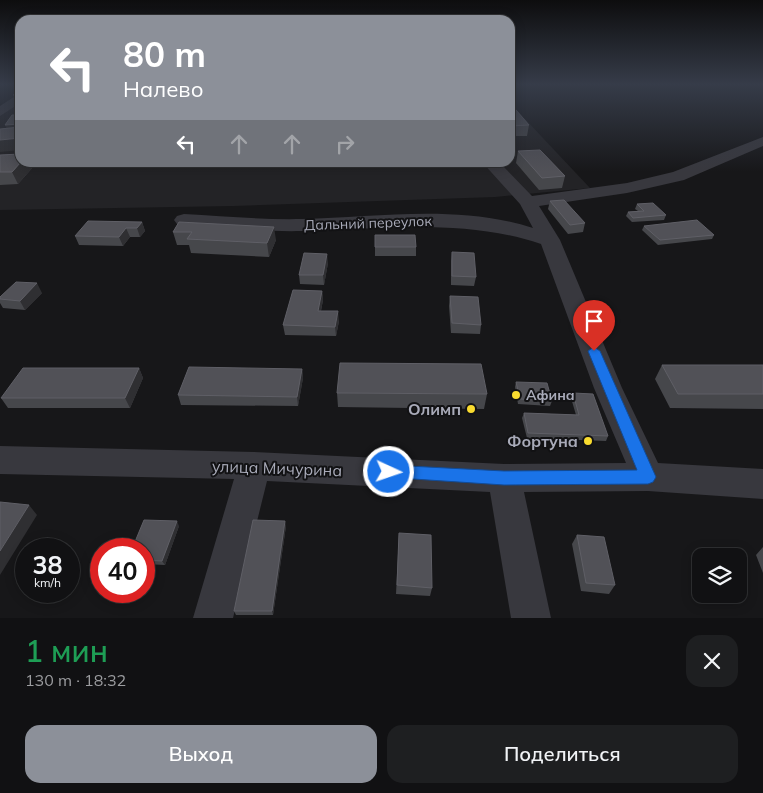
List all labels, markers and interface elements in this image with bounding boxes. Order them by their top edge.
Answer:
text: 80 m [123,32,206,76]
icon: left [40,35,105,100]
text: Налево [123,75,203,103]
icon: left [172,130,200,158]
icon: ahead [225,130,253,158]
icon: ahead [278,130,306,158]
icon: right [331,130,359,158]
street label: Дальний переулок [304,212,433,234]
pin [573,300,615,351]
icon: arrive [580,307,608,335]
place label: Афина [526,386,575,404]
marker: Афина [510,389,522,401]
place label: Олимп [408,399,461,419]
marker: Олимп [465,403,477,415]
place label: Фортуна [507,431,578,451]
marker: Фортуна [582,435,594,447]
position arrow [362,445,414,497]
street label: улица Мичурина [212,456,342,480]
speed limit sign: 40 [90,538,155,603]
map controls [692,548,747,603]
button: layers [692,548,747,603]
text: 38 [32,549,63,580]
text: km/h [34,575,61,590]
text: 1 мин [25,632,108,670]
button: close [686,635,738,687]
text: 130 m · 18:32 [25,670,126,690]
button: Выход [25,725,377,783]
button: Поделиться [387,725,738,783]

